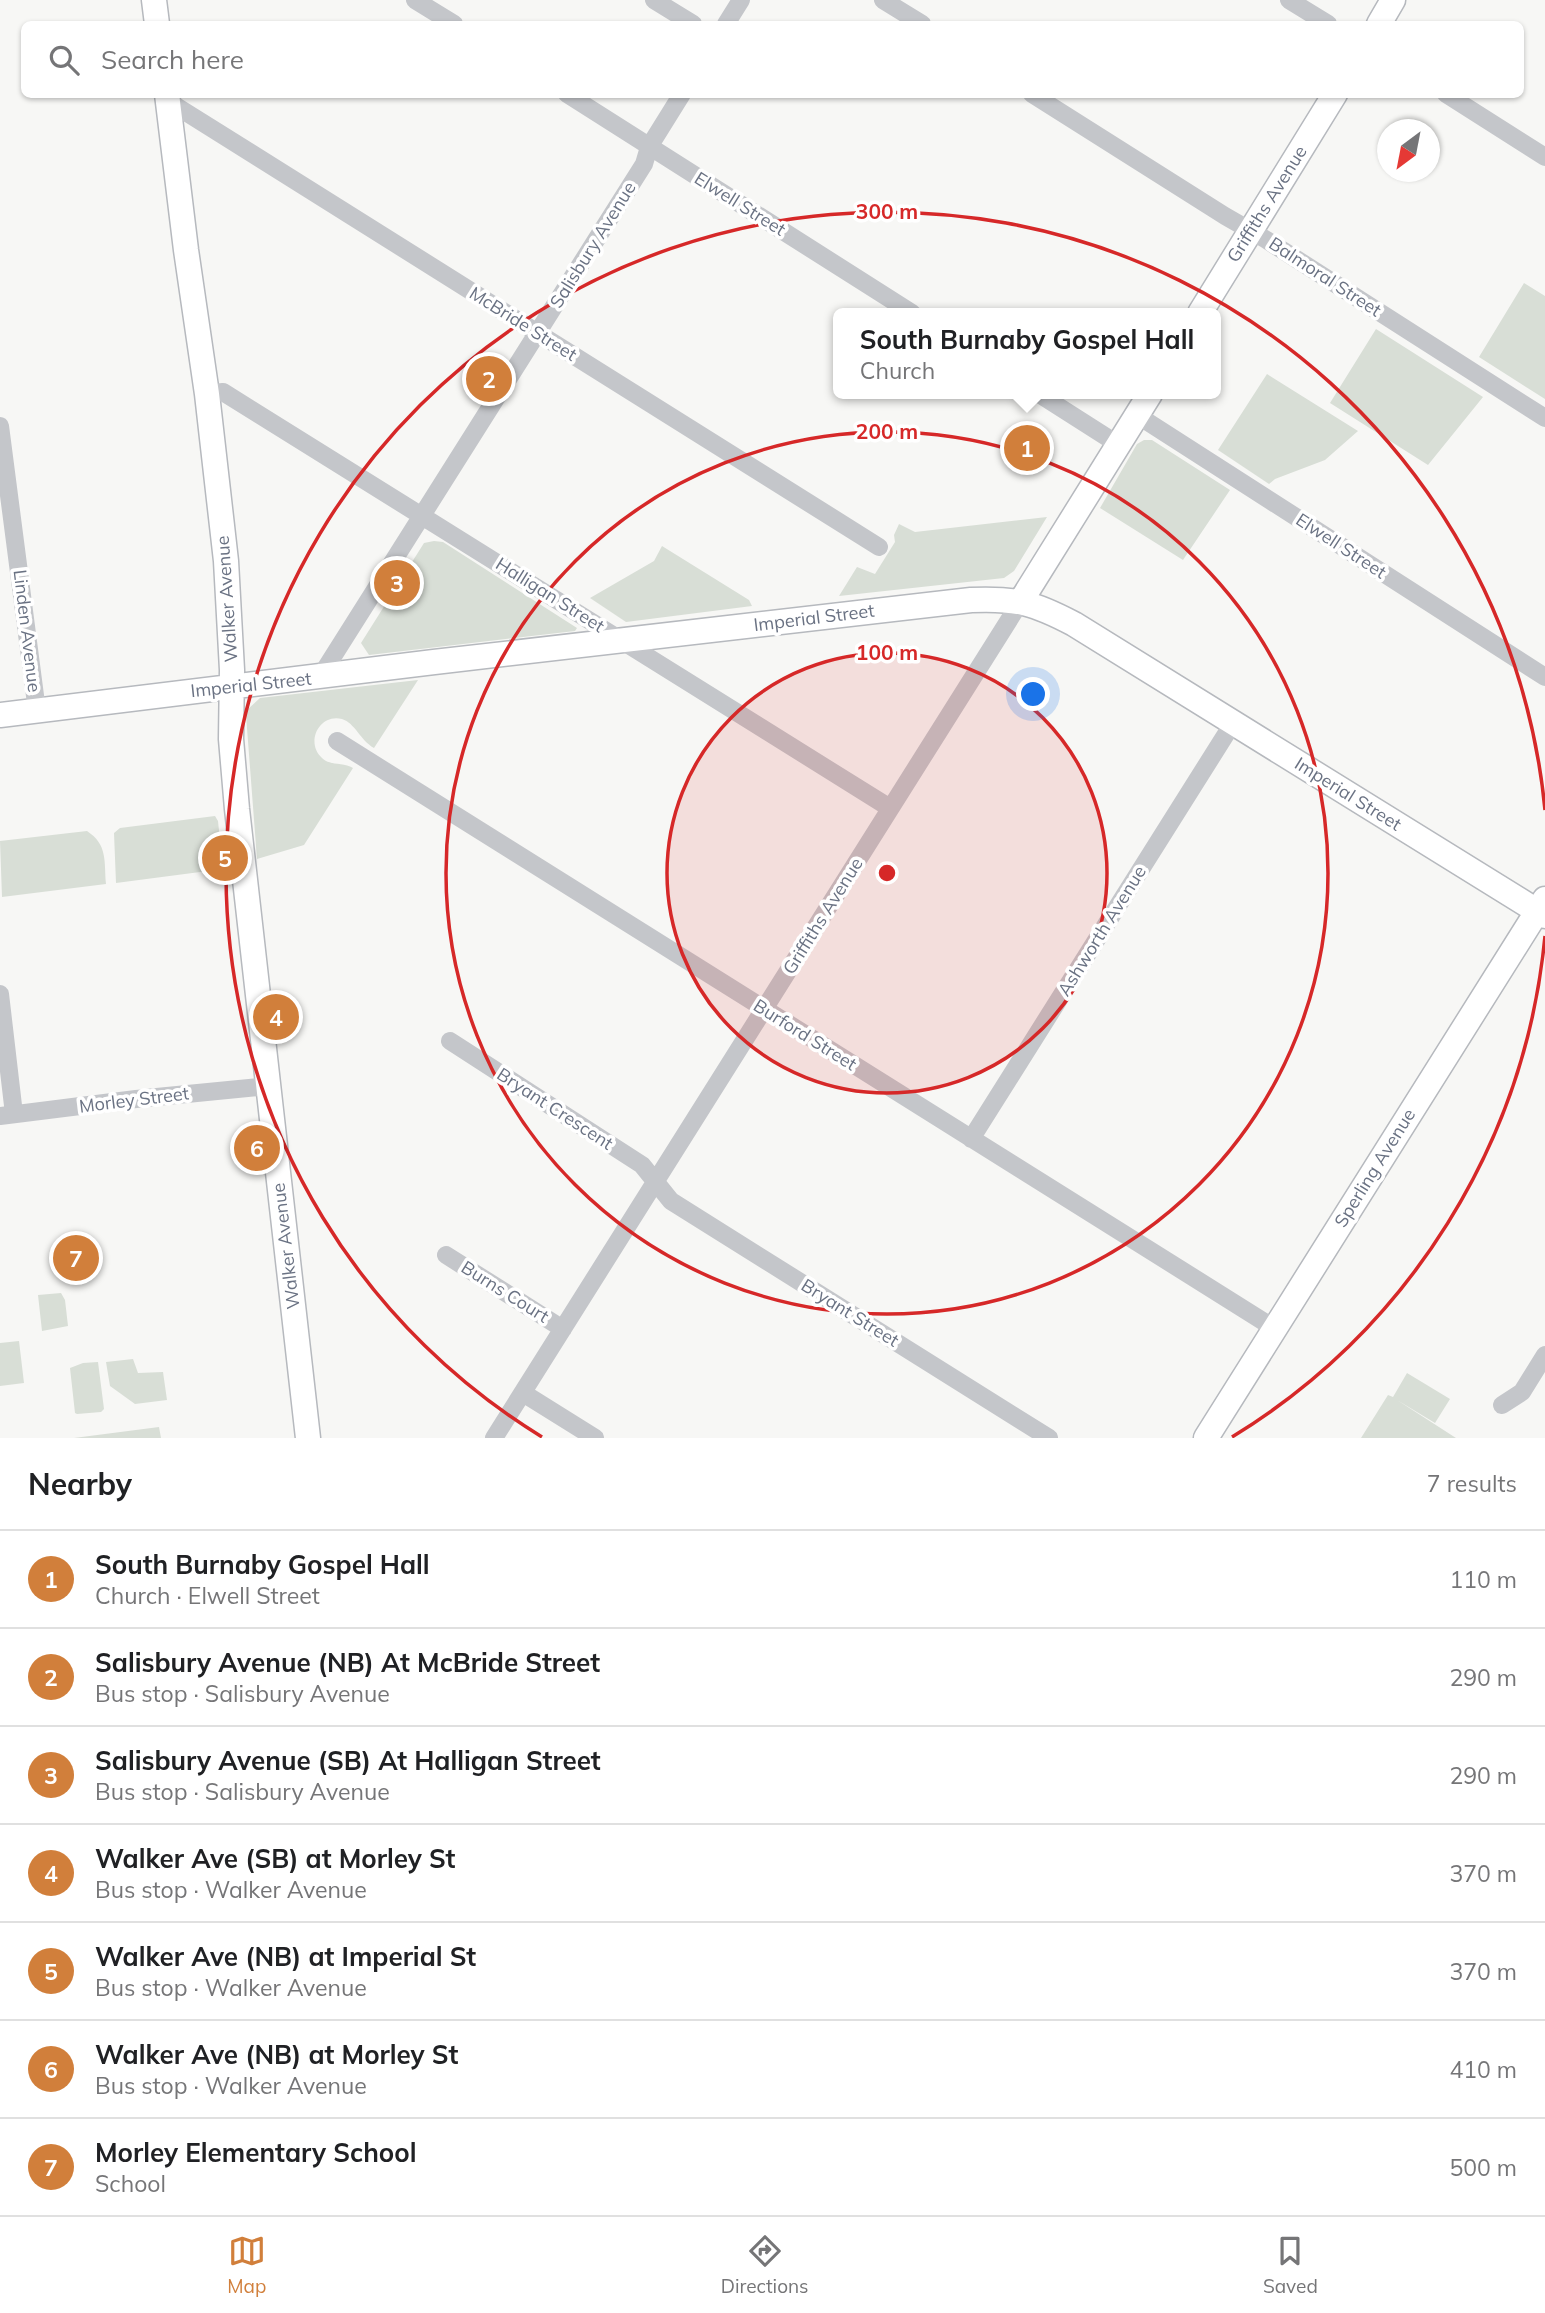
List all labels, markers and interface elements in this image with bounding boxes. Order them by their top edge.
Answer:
search box [21,21,1524,98]
icon: search [45,41,83,79]
text: Search here [101,43,244,76]
north arrow [1377,119,1440,182]
street label: Griffiths Avenue [1222,141,1312,266]
street label: Elwell Street [690,166,790,241]
street label: Salisbury Avenue [544,177,641,312]
text: 300 m [856,198,918,224]
street label: Balmoral Street [1265,232,1386,321]
street label: McBride Street [465,281,581,366]
popup [833,308,1221,399]
text: South Burnaby Gospel Hall [860,323,1194,356]
pin: 2 [466,353,512,405]
text: Church [860,356,935,385]
text: 200 m [856,418,918,444]
pin: 1 [1004,422,1050,474]
street label: Elwell Street [1292,508,1391,583]
street label: Walker Avenue [211,535,242,663]
street label: Halligan Street [492,552,609,637]
pin: 3 [374,557,420,609]
street label: Linden Avenue [9,568,46,693]
street label: Imperial Street [752,599,876,636]
text: 100 m [856,639,918,665]
street label: Imperial Street [189,667,313,702]
your location [1016,677,1050,711]
street label: Imperial Street [1291,752,1406,836]
pin: 5 [202,832,248,884]
street label: Griffiths Avenue [778,853,868,978]
centre of rings [875,861,899,885]
street label: Ashworth Avenue [1052,861,1151,1000]
pin: 4 [253,991,299,1043]
street label: Burford Street [749,994,861,1075]
street label: Bryant Crescent [493,1062,618,1155]
street label: Morley Street [78,1081,190,1118]
street label: Sperling Avenue [1329,1104,1420,1231]
pin: 6 [234,1122,280,1174]
street label: Walker Avenue [266,1182,305,1310]
pin: 7 [53,1232,99,1284]
street label: Burns Court [457,1256,553,1328]
street label: Bryant Street [797,1273,903,1352]
text: Nearby [28,1465,132,1503]
text: 7 results [1427,1469,1517,1498]
text: South Burnaby Gospel Hall [95,1548,430,1581]
text: 1 [44,1565,58,1594]
text: 110 m [1449,1565,1517,1594]
text: Church · Elwell Street [95,1581,320,1610]
text: Salisbury Avenue (NB) At McBride Street [95,1646,600,1679]
text: 2 [44,1663,58,1692]
text: 290 m [1449,1663,1517,1692]
text: Bus stop · Salisbury Avenue [95,1679,390,1708]
text: Salisbury Avenue (SB) At Halligan Street [95,1744,601,1777]
text: 3 [44,1761,58,1790]
text: 290 m [1449,1761,1517,1790]
text: Bus stop · Salisbury Avenue [95,1777,390,1806]
text: Walker Ave (SB) at Morley St [95,1842,455,1875]
text: 4 [44,1859,58,1888]
text: 370 m [1449,1859,1517,1888]
text: Bus stop · Walker Avenue [95,1875,367,1904]
text: Walker Ave (NB) at Imperial St [95,1940,476,1973]
text: 5 [44,1957,58,1986]
text: 370 m [1449,1957,1517,1986]
text: Bus stop · Walker Avenue [95,1973,367,2002]
text: Walker Ave (NB) at Morley St [95,2038,458,2071]
text: 6 [44,2055,58,2084]
text: 410 m [1449,2055,1517,2084]
text: Bus stop · Walker Avenue [95,2071,367,2100]
text: Morley Elementary School [95,2136,416,2169]
text: 7 [44,2153,58,2182]
text: 500 m [1449,2153,1517,2182]
text: School [95,2169,166,2198]
tab: Map [227,2232,266,2298]
tab: Directions [721,2232,809,2298]
tab: Saved [1263,2232,1318,2298]

